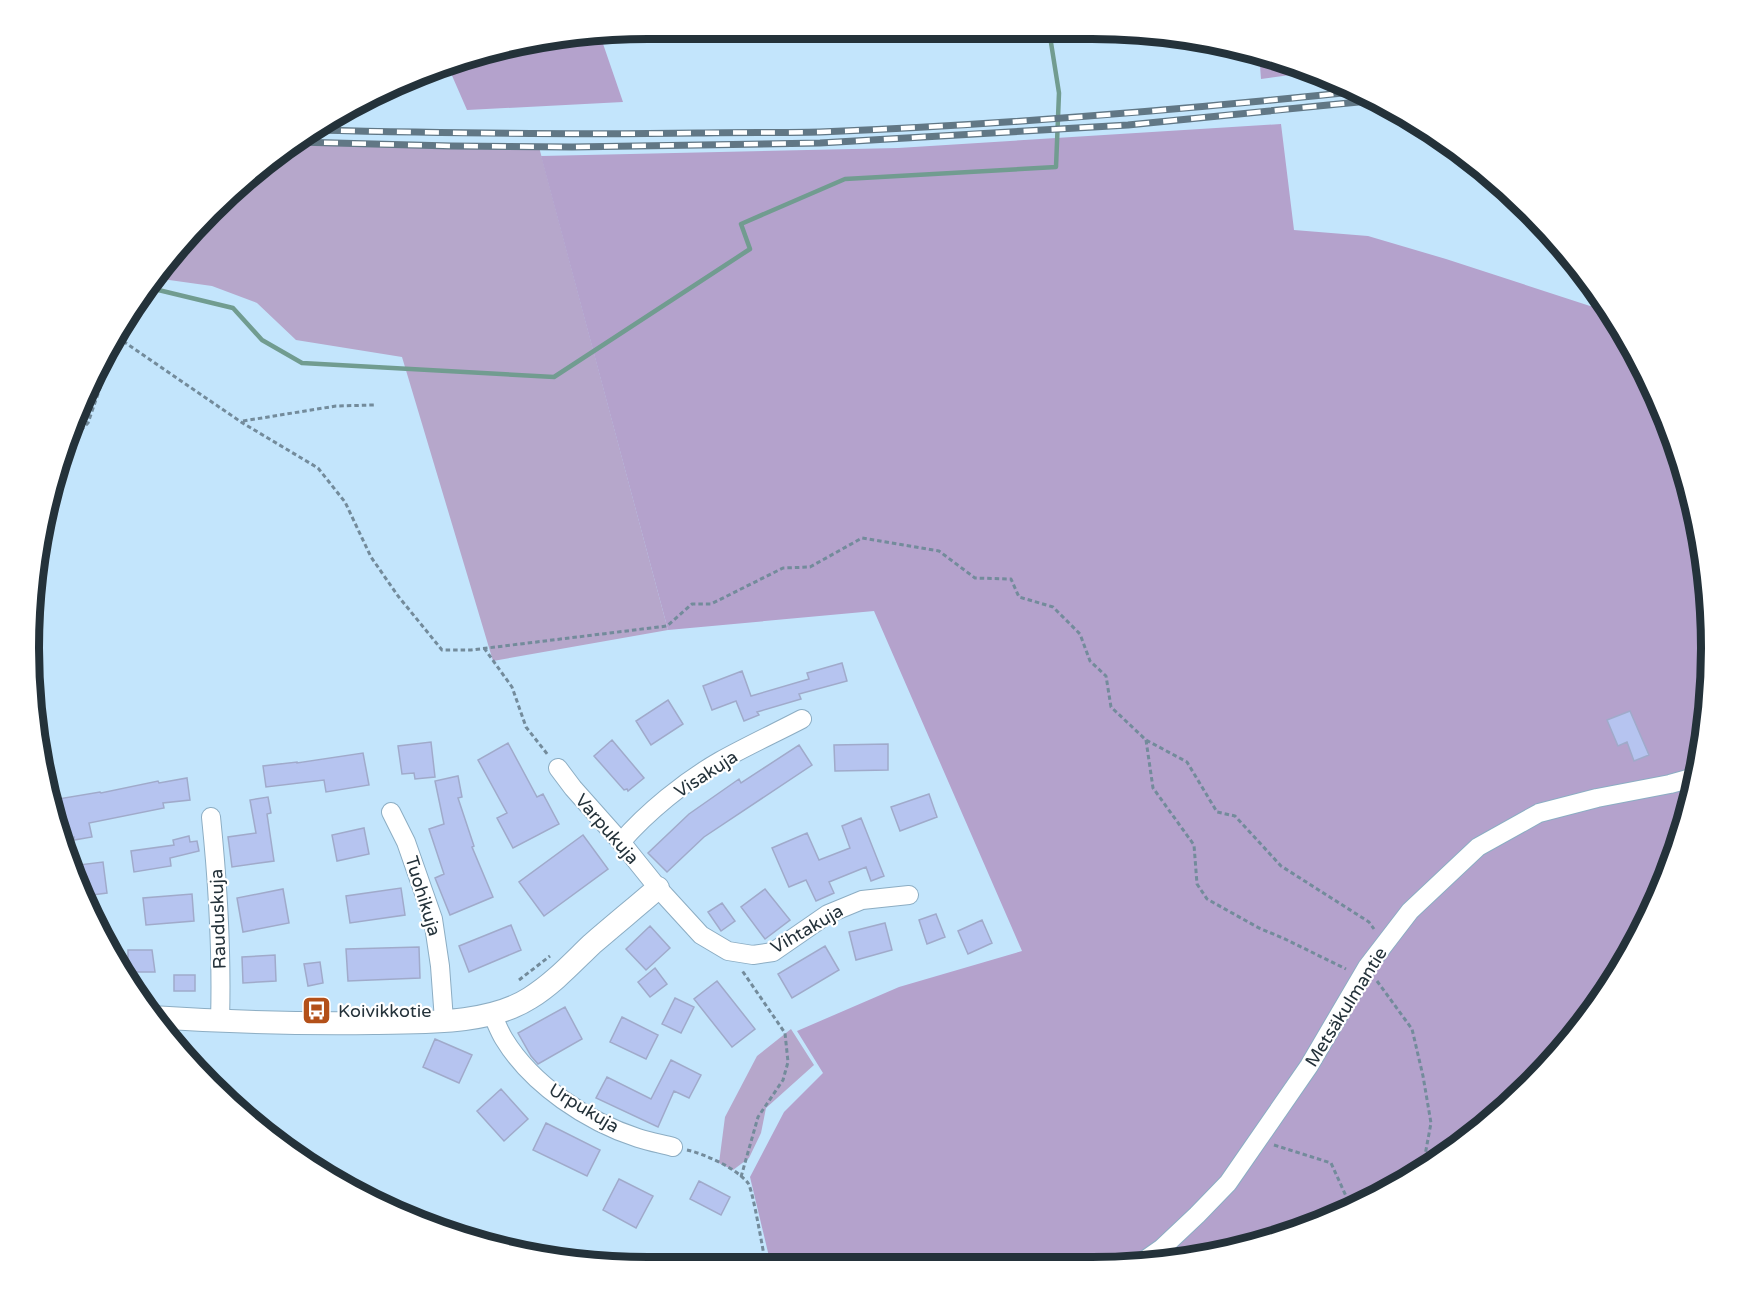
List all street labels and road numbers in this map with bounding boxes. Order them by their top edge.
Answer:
street label: Visakuja [670,745,742,803]
street label: Varpukuja [570,789,644,869]
street label: Tuohikuja [400,853,446,939]
street label: Rauduskuja [205,869,231,969]
street label: Vihtakuja [767,899,847,959]
street label: Metsäkulmantie [1300,943,1392,1071]
street label: Urpukuja [545,1078,623,1138]

